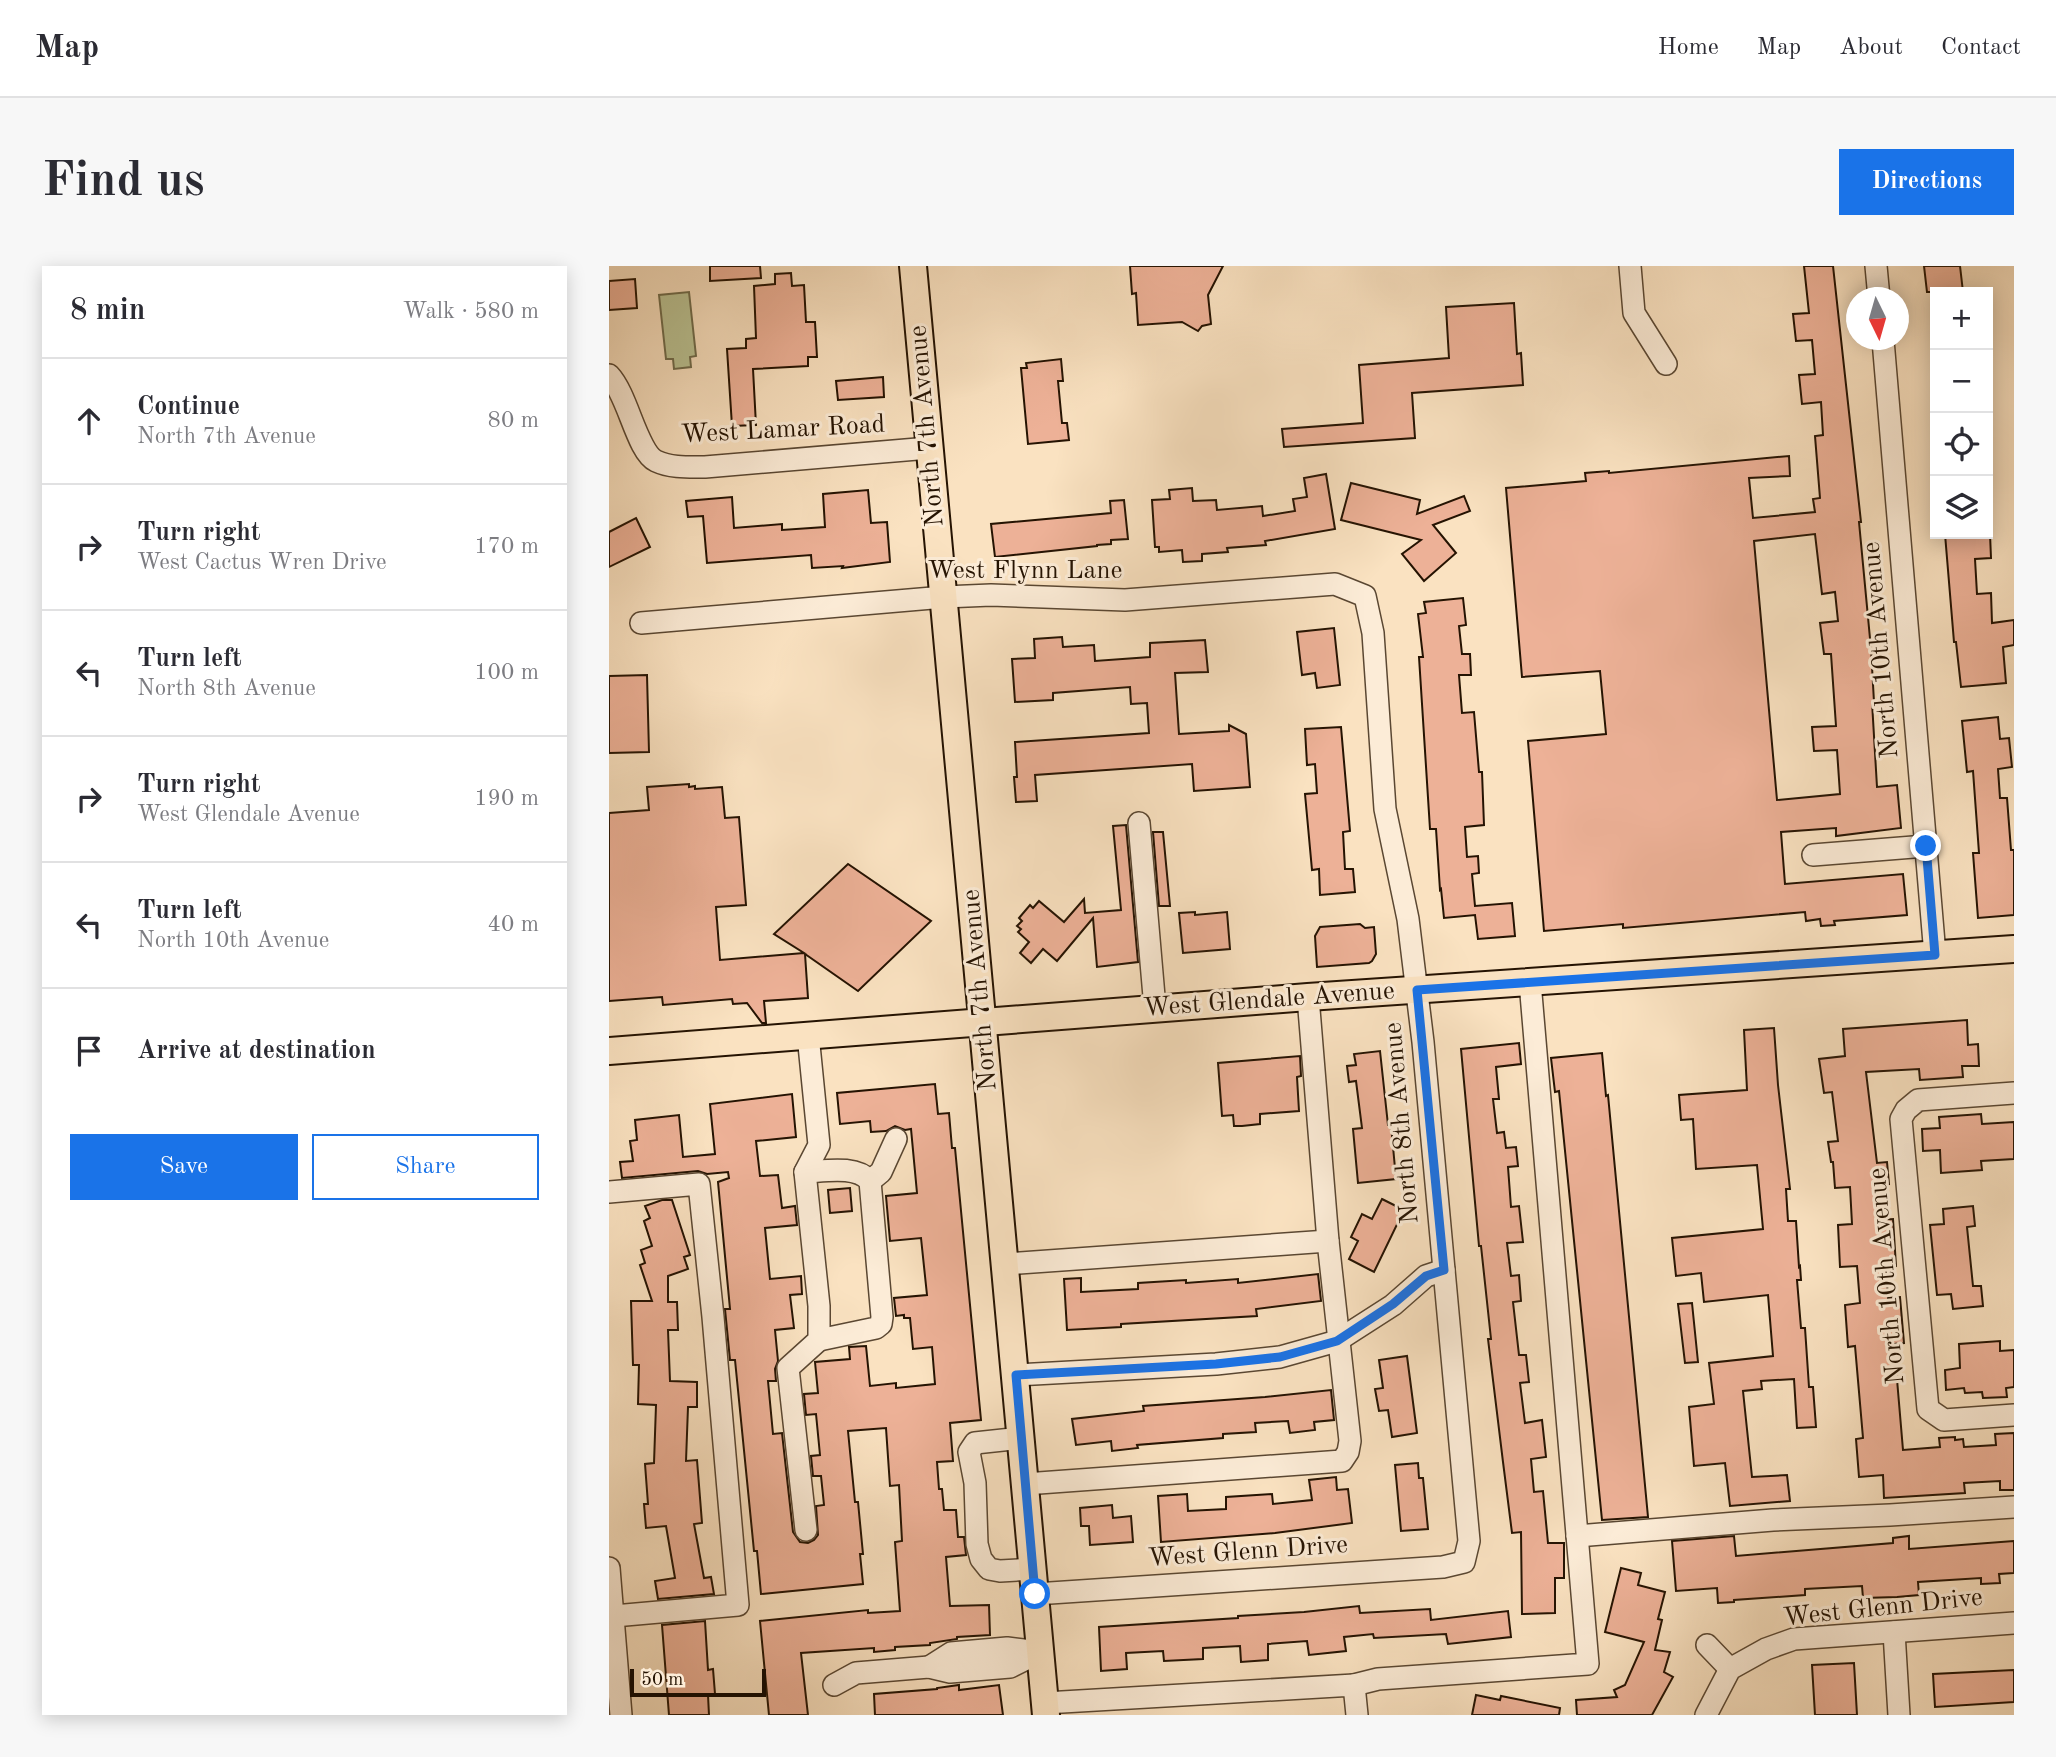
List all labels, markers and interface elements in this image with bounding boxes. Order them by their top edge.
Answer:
text: Map [35,32,99,65]
text: Home [1658,36,1719,60]
text: Map [1757,36,1801,60]
text: About [1839,36,1903,60]
text: Contact [1941,36,2021,60]
button: Directions [1839,149,2014,215]
text: Find us [42,158,205,207]
north arrow [1846,287,1909,350]
map controls [1930,287,1993,539]
button: + [1930,287,1993,350]
text: 8 min [70,296,145,326]
text: Walk · 580 m [403,300,539,323]
street label: North 7th Avenue [905,324,949,528]
button: − [1930,350,1993,413]
text: Continue [137,394,240,420]
icon: ahead [70,402,108,440]
text: 80 m [488,409,539,432]
street label: West Lamar Road [680,412,886,448]
button: locate [1930,413,1993,476]
text: North 7th Avenue [137,425,316,448]
button: layers [1930,476,1993,539]
text: Turn right [137,520,260,546]
icon: right [70,528,108,566]
text: 170 m [474,535,539,558]
street label: North 10th Avenue [1859,541,1903,759]
text: West Cactus Wren Drive [137,551,387,574]
street label: West Flynn Lane [928,558,1122,584]
text: Turn left [137,646,242,672]
icon: left [70,654,108,692]
text: 100 m [474,661,539,684]
text: North 8th Avenue [137,677,316,700]
text: Turn right [137,772,260,798]
icon: right [70,780,108,818]
text: 190 m [474,787,539,810]
text: West Glendale Avenue [137,803,360,826]
route end [1910,830,1941,861]
street label: North 7th Avenue [958,888,1002,1092]
text: Turn left [137,898,242,924]
icon: left [70,906,108,944]
text: 40 m [488,913,539,936]
text: North 10th Avenue [137,929,329,952]
street label: West Glendale Avenue [1142,978,1396,1022]
street label: North 8th Avenue [1380,1021,1424,1225]
icon: arrive [70,1032,108,1070]
text: Arrive at destination [137,1038,376,1064]
button: Save [70,1134,298,1200]
button: Share [312,1134,539,1200]
street label: North 10th Avenue [1865,1167,1909,1385]
street label: West Glenn Drive [1147,1532,1349,1572]
route start [1019,1578,1050,1609]
street label: West Glenn Drive [1782,1585,1984,1631]
scale bar [630,1666,767,1698]
text: 50 m [641,1671,683,1690]

